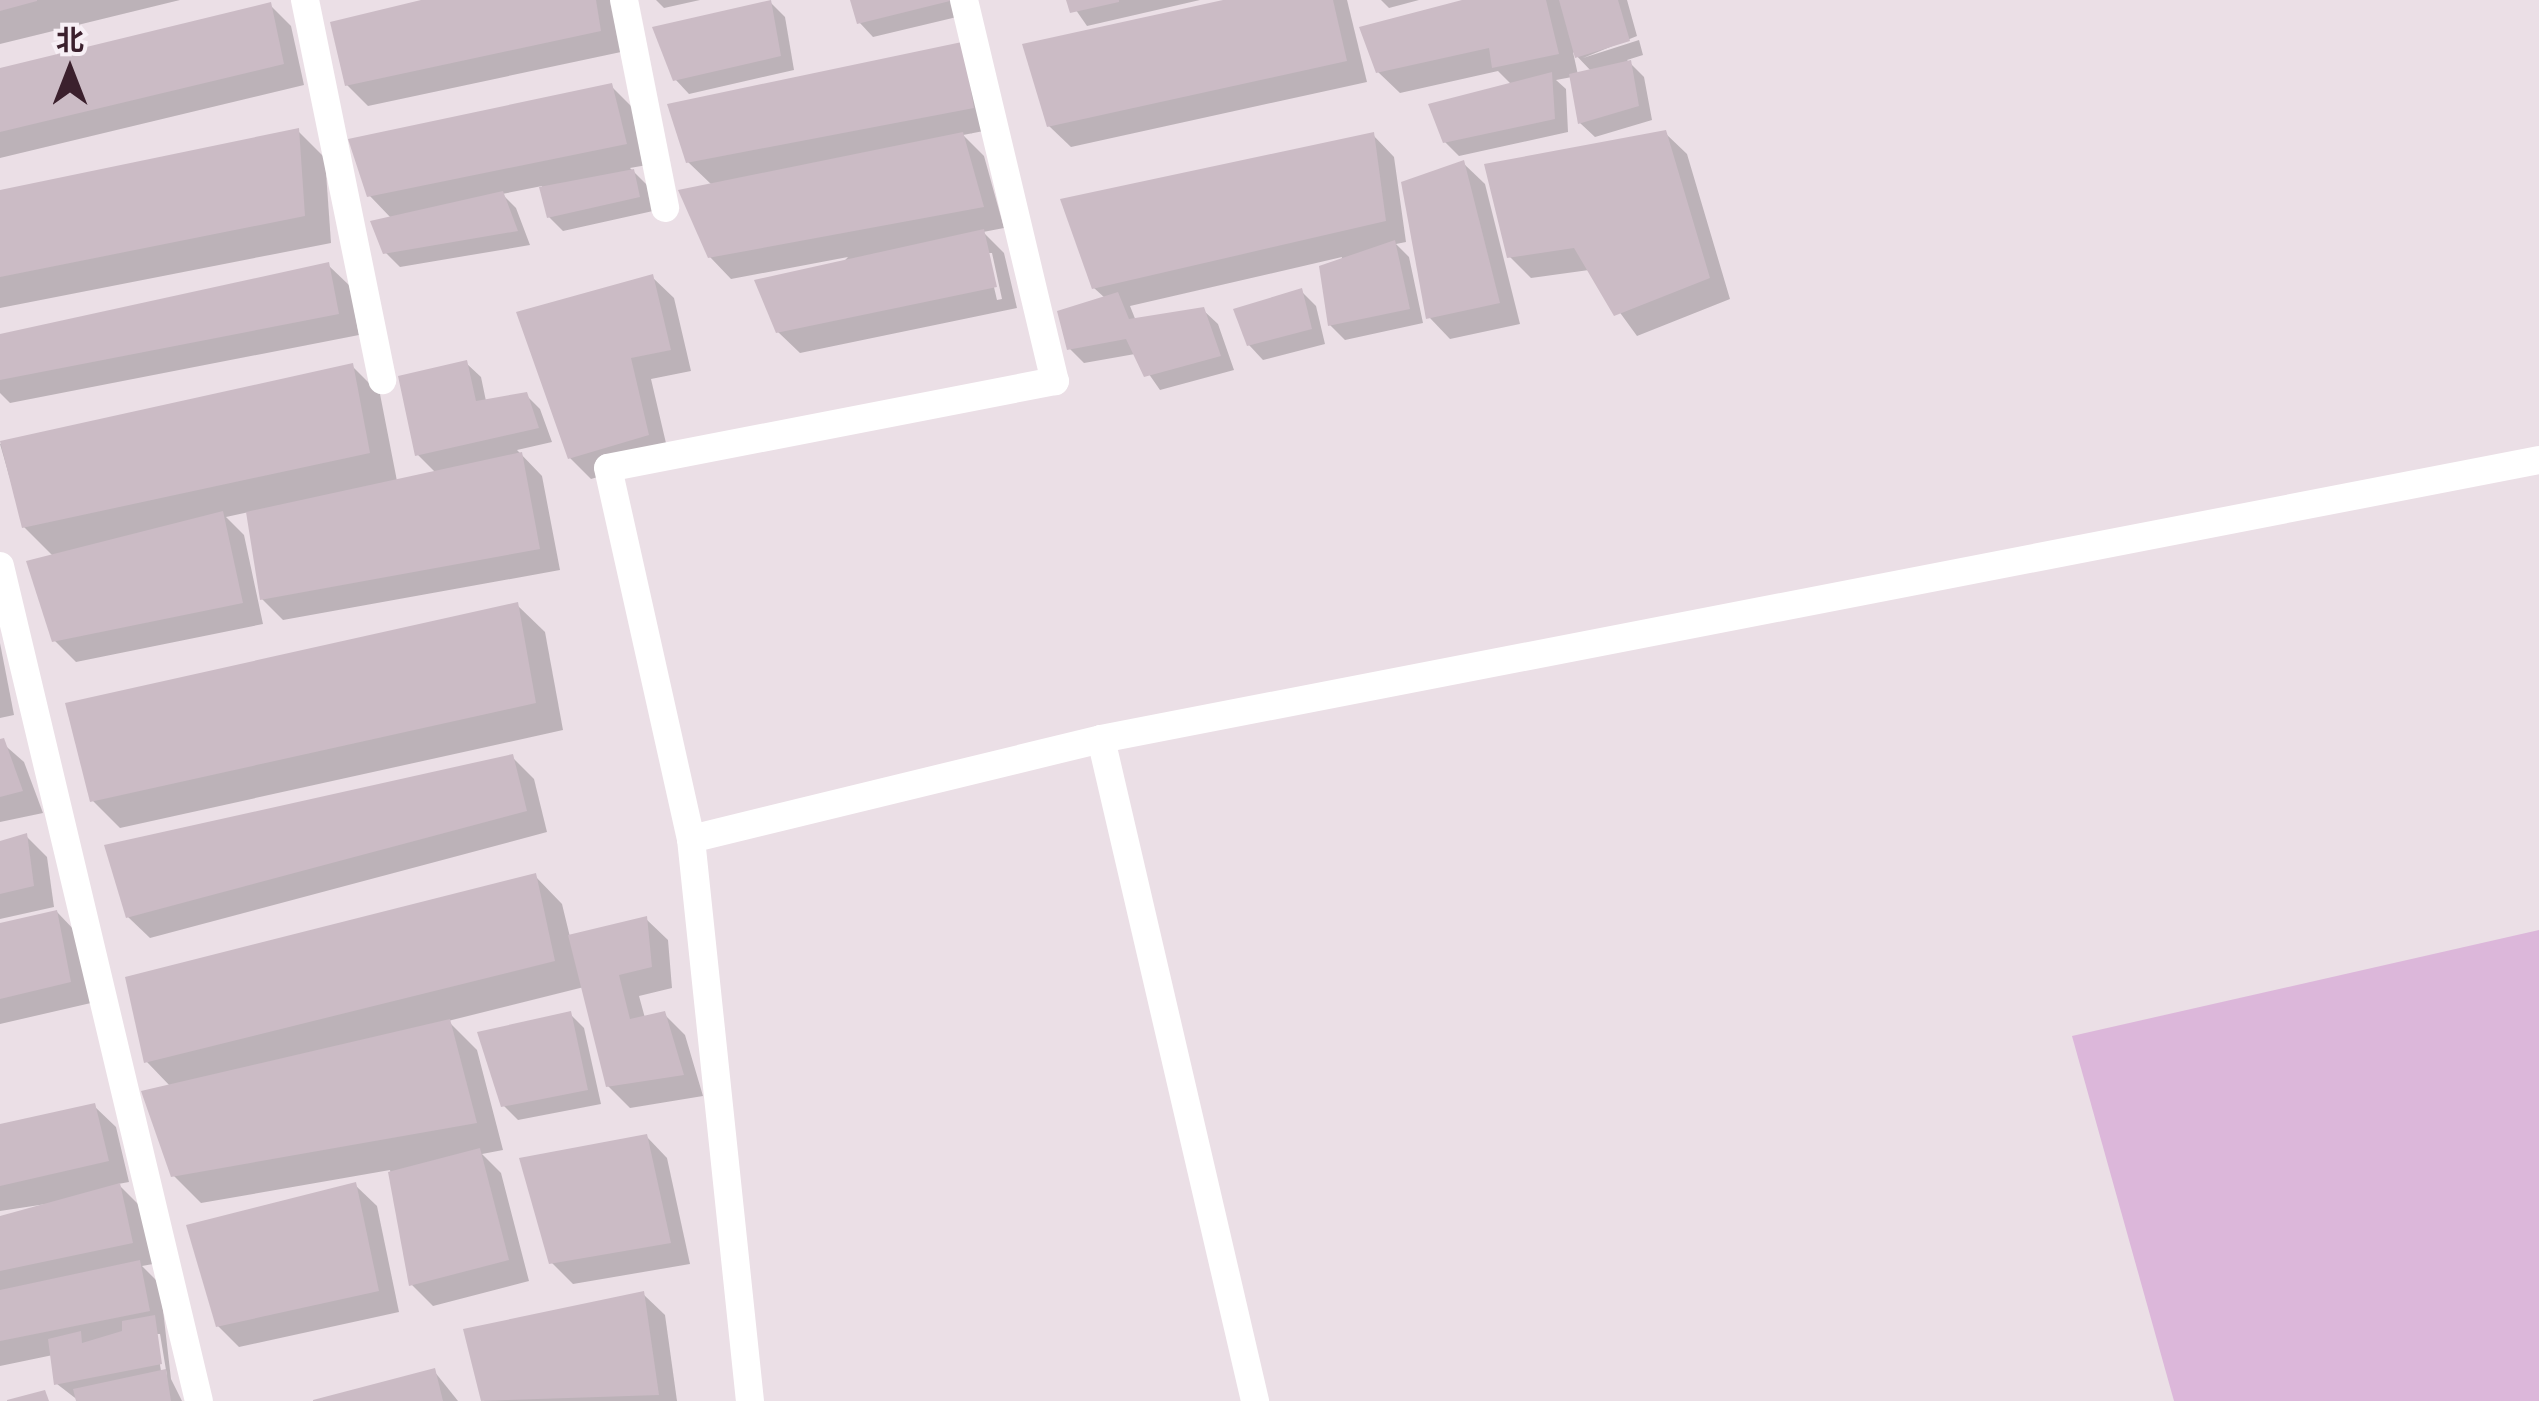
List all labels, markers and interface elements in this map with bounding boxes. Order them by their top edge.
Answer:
north arrow [20,20,120,120]
text: 北 [56,23,84,57]

